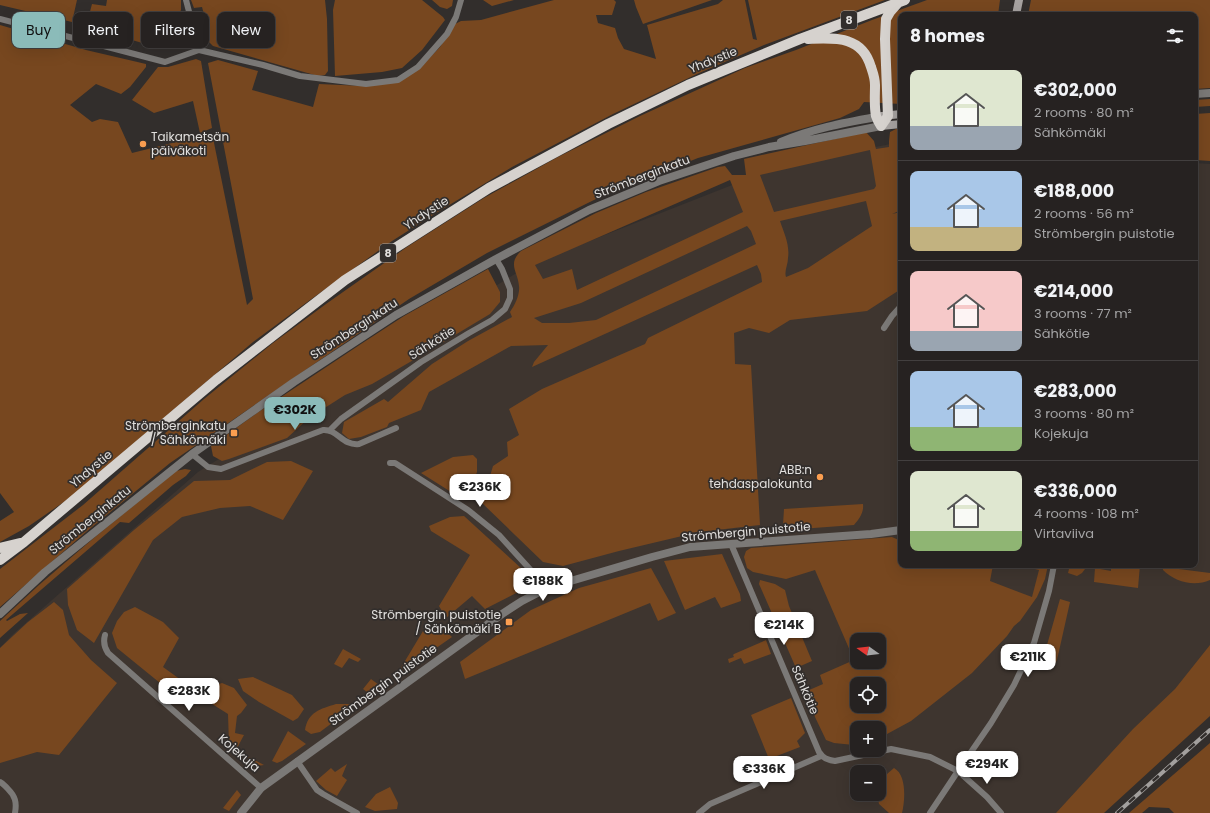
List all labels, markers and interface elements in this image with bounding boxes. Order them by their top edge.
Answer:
road number: 8 [841,11,857,29]
chip: Buy [12,12,65,48]
chip: Rent [73,12,133,48]
chip: Filters [141,12,209,48]
chip: New [217,12,275,48]
text: 8 homes [910,24,985,48]
icon: filters [1164,25,1186,47]
street label: Yhdystie [686,42,739,77]
text: €302,000 [1034,78,1117,102]
icon: home [942,86,990,134]
text: 2 rooms · 80 m² [1034,103,1134,122]
text: Sähkömäki [1034,123,1106,142]
place label: Taikametsän päiväkoti [151,128,229,159]
marker: Taikametsän päiväkoti [138,139,148,149]
street label: Strömberginkatu [592,150,692,203]
text: €188,000 [1034,179,1114,203]
icon: home [942,187,990,235]
street label: Yhdystie [400,192,452,233]
text: 2 rooms · 56 m² [1034,204,1134,223]
text: Strömbergin puistotie [1034,224,1175,243]
road number: 8 [380,244,396,262]
text: €214,000 [1034,279,1113,303]
icon: home [942,287,990,335]
street label: Strömberginkatu [307,294,401,363]
text: 3 rooms · 77 m² [1034,304,1132,323]
street label: Sähkötie [405,322,458,363]
text: Sähkötie [1034,324,1090,343]
text: €283,000 [1034,379,1117,403]
icon: home [942,387,990,435]
pin: €302K [267,397,323,431]
text: €302K [273,400,317,419]
text: 3 rooms · 80 m² [1034,404,1134,423]
place label: Strömberginkatu / Sähkömäki [125,417,226,448]
text: Kojekuja [1034,424,1088,443]
marker: Strömberginkatu / Sähkömäki [229,428,239,438]
street label: Yhdystie [66,446,116,491]
place label: ABB:n tehdaspalokunta [709,461,812,492]
marker: ABB:n tehdaspalokunta [815,472,825,482]
pin: €236K [452,474,508,508]
text: €236K [459,477,501,496]
text: €336,000 [1034,479,1117,503]
street label: Strömberginkatu [45,481,134,558]
icon: home [942,487,990,535]
text: 4 rooms · 108 m² [1034,504,1139,523]
street label: Strömbergin puistotie [681,517,811,546]
text: Virtaviiva [1034,524,1094,543]
pin: €188K [515,568,571,602]
text: €188K [522,571,564,590]
place label: Strömbergin puistotie / Sähkömäki B [371,606,501,637]
pin: €214K [756,612,812,646]
text: €214K [764,615,804,634]
marker: Strömbergin puistotie / Sähkömäki B [504,617,514,627]
north arrow [850,633,886,669]
map controls [850,633,886,801]
street label: Strömbergin puistotie [325,640,440,730]
pin: €211K [1000,644,1056,678]
text: €211K [1010,647,1046,666]
street label: Sähkötie [788,663,823,717]
button: locate [850,677,886,713]
pin: €283K [161,678,217,712]
text: €283K [167,681,211,700]
button: + [850,721,886,757]
street label: Kojekuja [215,730,264,776]
pin: €294K [959,751,1015,785]
text: €294K [965,754,1009,773]
pin: €336K [736,756,792,790]
text: €336K [742,759,786,778]
button: − [850,765,886,801]

